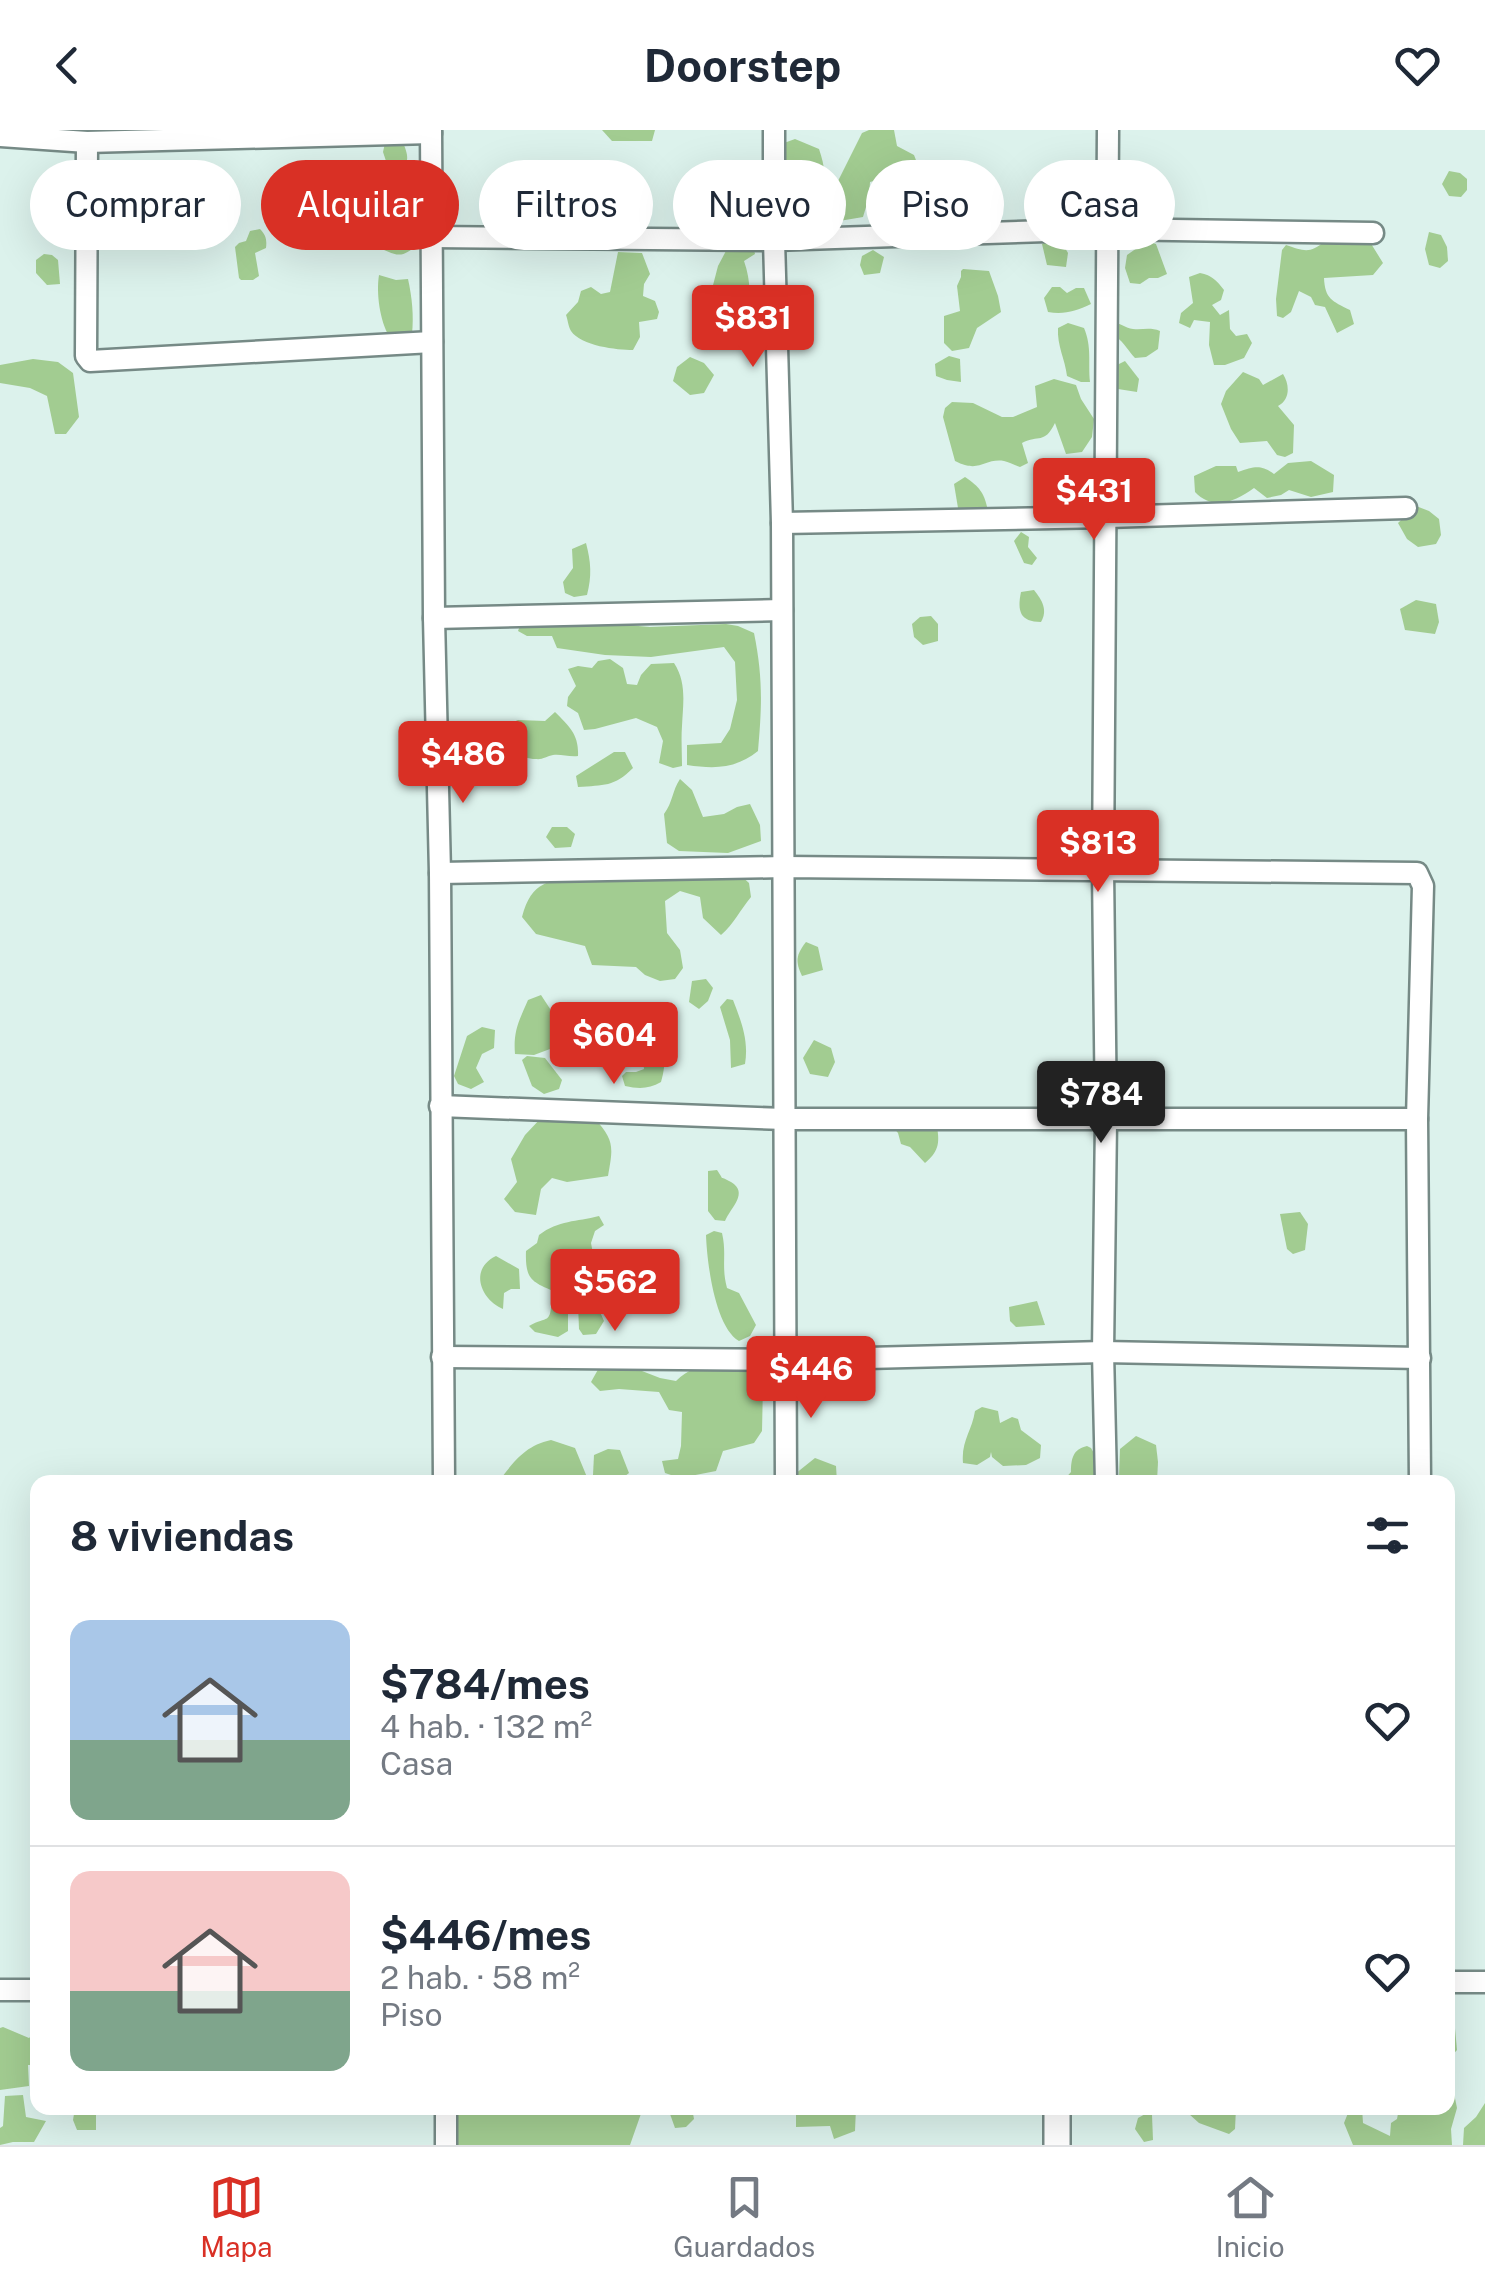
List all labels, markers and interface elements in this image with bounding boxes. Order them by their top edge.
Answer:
icon: back [40,38,95,93]
icon: heart [1390,38,1445,93]
text: Doorstep [644,39,841,92]
chip: Comprar [30,160,241,250]
chip: Alquilar [261,160,459,250]
chip: Filtros [479,160,653,250]
chip: Nuevo [673,160,846,250]
chip: Piso [866,160,1004,250]
chip: Casa [1024,160,1175,250]
pin: $831 [694,285,812,370]
text: $831 [714,299,792,336]
pin: $431 [1035,458,1153,543]
text: $431 [1055,472,1133,509]
pin: $486 [404,721,522,806]
text: $486 [420,735,506,772]
pin: $813 [1039,810,1157,895]
text: $813 [1059,824,1137,861]
pin: $604 [555,1002,673,1087]
text: $604 [572,1016,656,1053]
pin: $784 [1042,1061,1160,1146]
text: $784 [1059,1075,1143,1112]
pin: $562 [556,1249,674,1334]
text: $562 [573,1263,657,1300]
pin: $446 [752,1336,870,1421]
text: $446 [769,1350,853,1387]
icon: filters [1360,1508,1415,1563]
text: 8 viviendas [70,1511,294,1560]
text: $784/mes [380,1659,590,1708]
icon: home [150,1660,270,1780]
icon: heart [1360,1693,1415,1748]
text: 4 hab. · 132 m² [380,1708,592,1745]
text: Casa [380,1745,453,1782]
text: $446/mes [380,1910,591,1959]
icon: home [150,1911,270,2031]
icon: heart [1360,1944,1415,1999]
text: 2 hab. · 58 m² [380,1959,580,1996]
text: Piso [380,1996,443,2033]
tab: Mapa [200,2170,273,2263]
tab: Guardados [673,2170,815,2263]
tab: Inicio [1216,2170,1285,2263]

